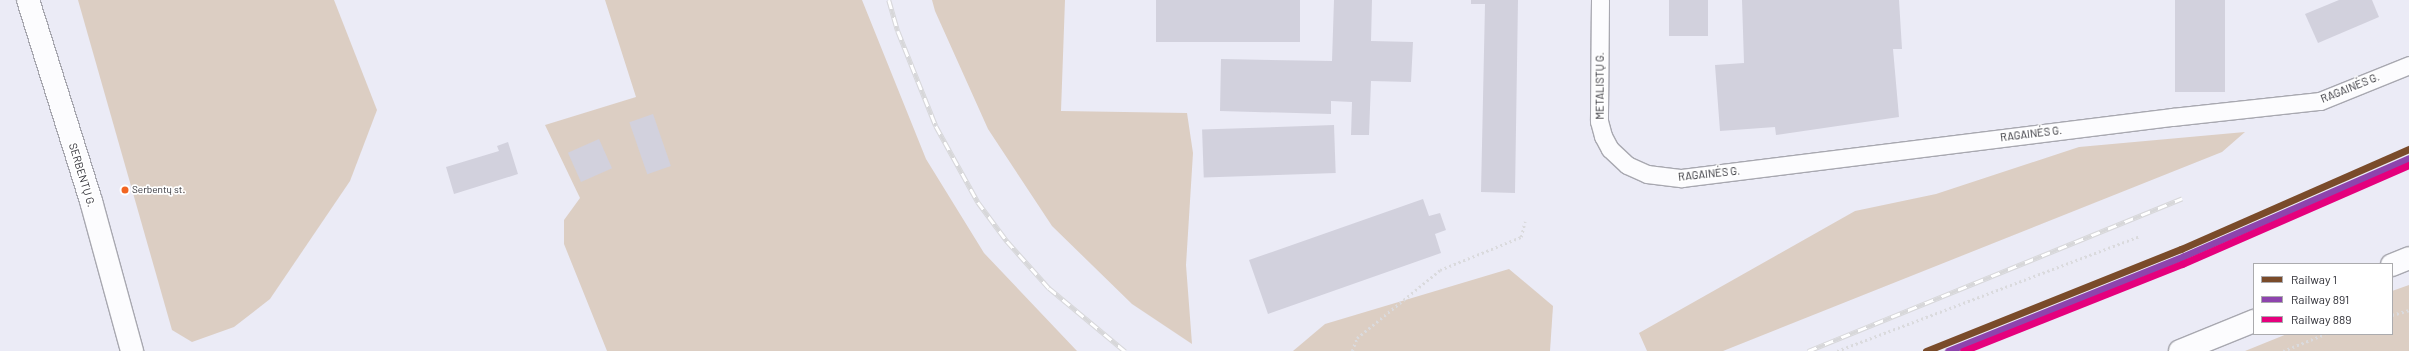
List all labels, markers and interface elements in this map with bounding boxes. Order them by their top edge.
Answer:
street label: METALISTŲ G. [1593,52,1607,120]
street label: RAGAINĖS G. [2319,70,2381,106]
street label: RAGAINĖS G. [1999,124,2063,144]
street label: SERBENTŲ G. [66,141,98,209]
street label: RAGAINĖS G. [1677,164,1741,184]
place label: Serbentų st. [132,184,185,196]
marker: Serbentų st. [120,185,130,195]
legend [2253,263,2393,335]
text: Railway 1 [2291,272,2337,286]
text: Railway 891 [2291,292,2349,306]
text: Railway 889 [2291,312,2352,326]

